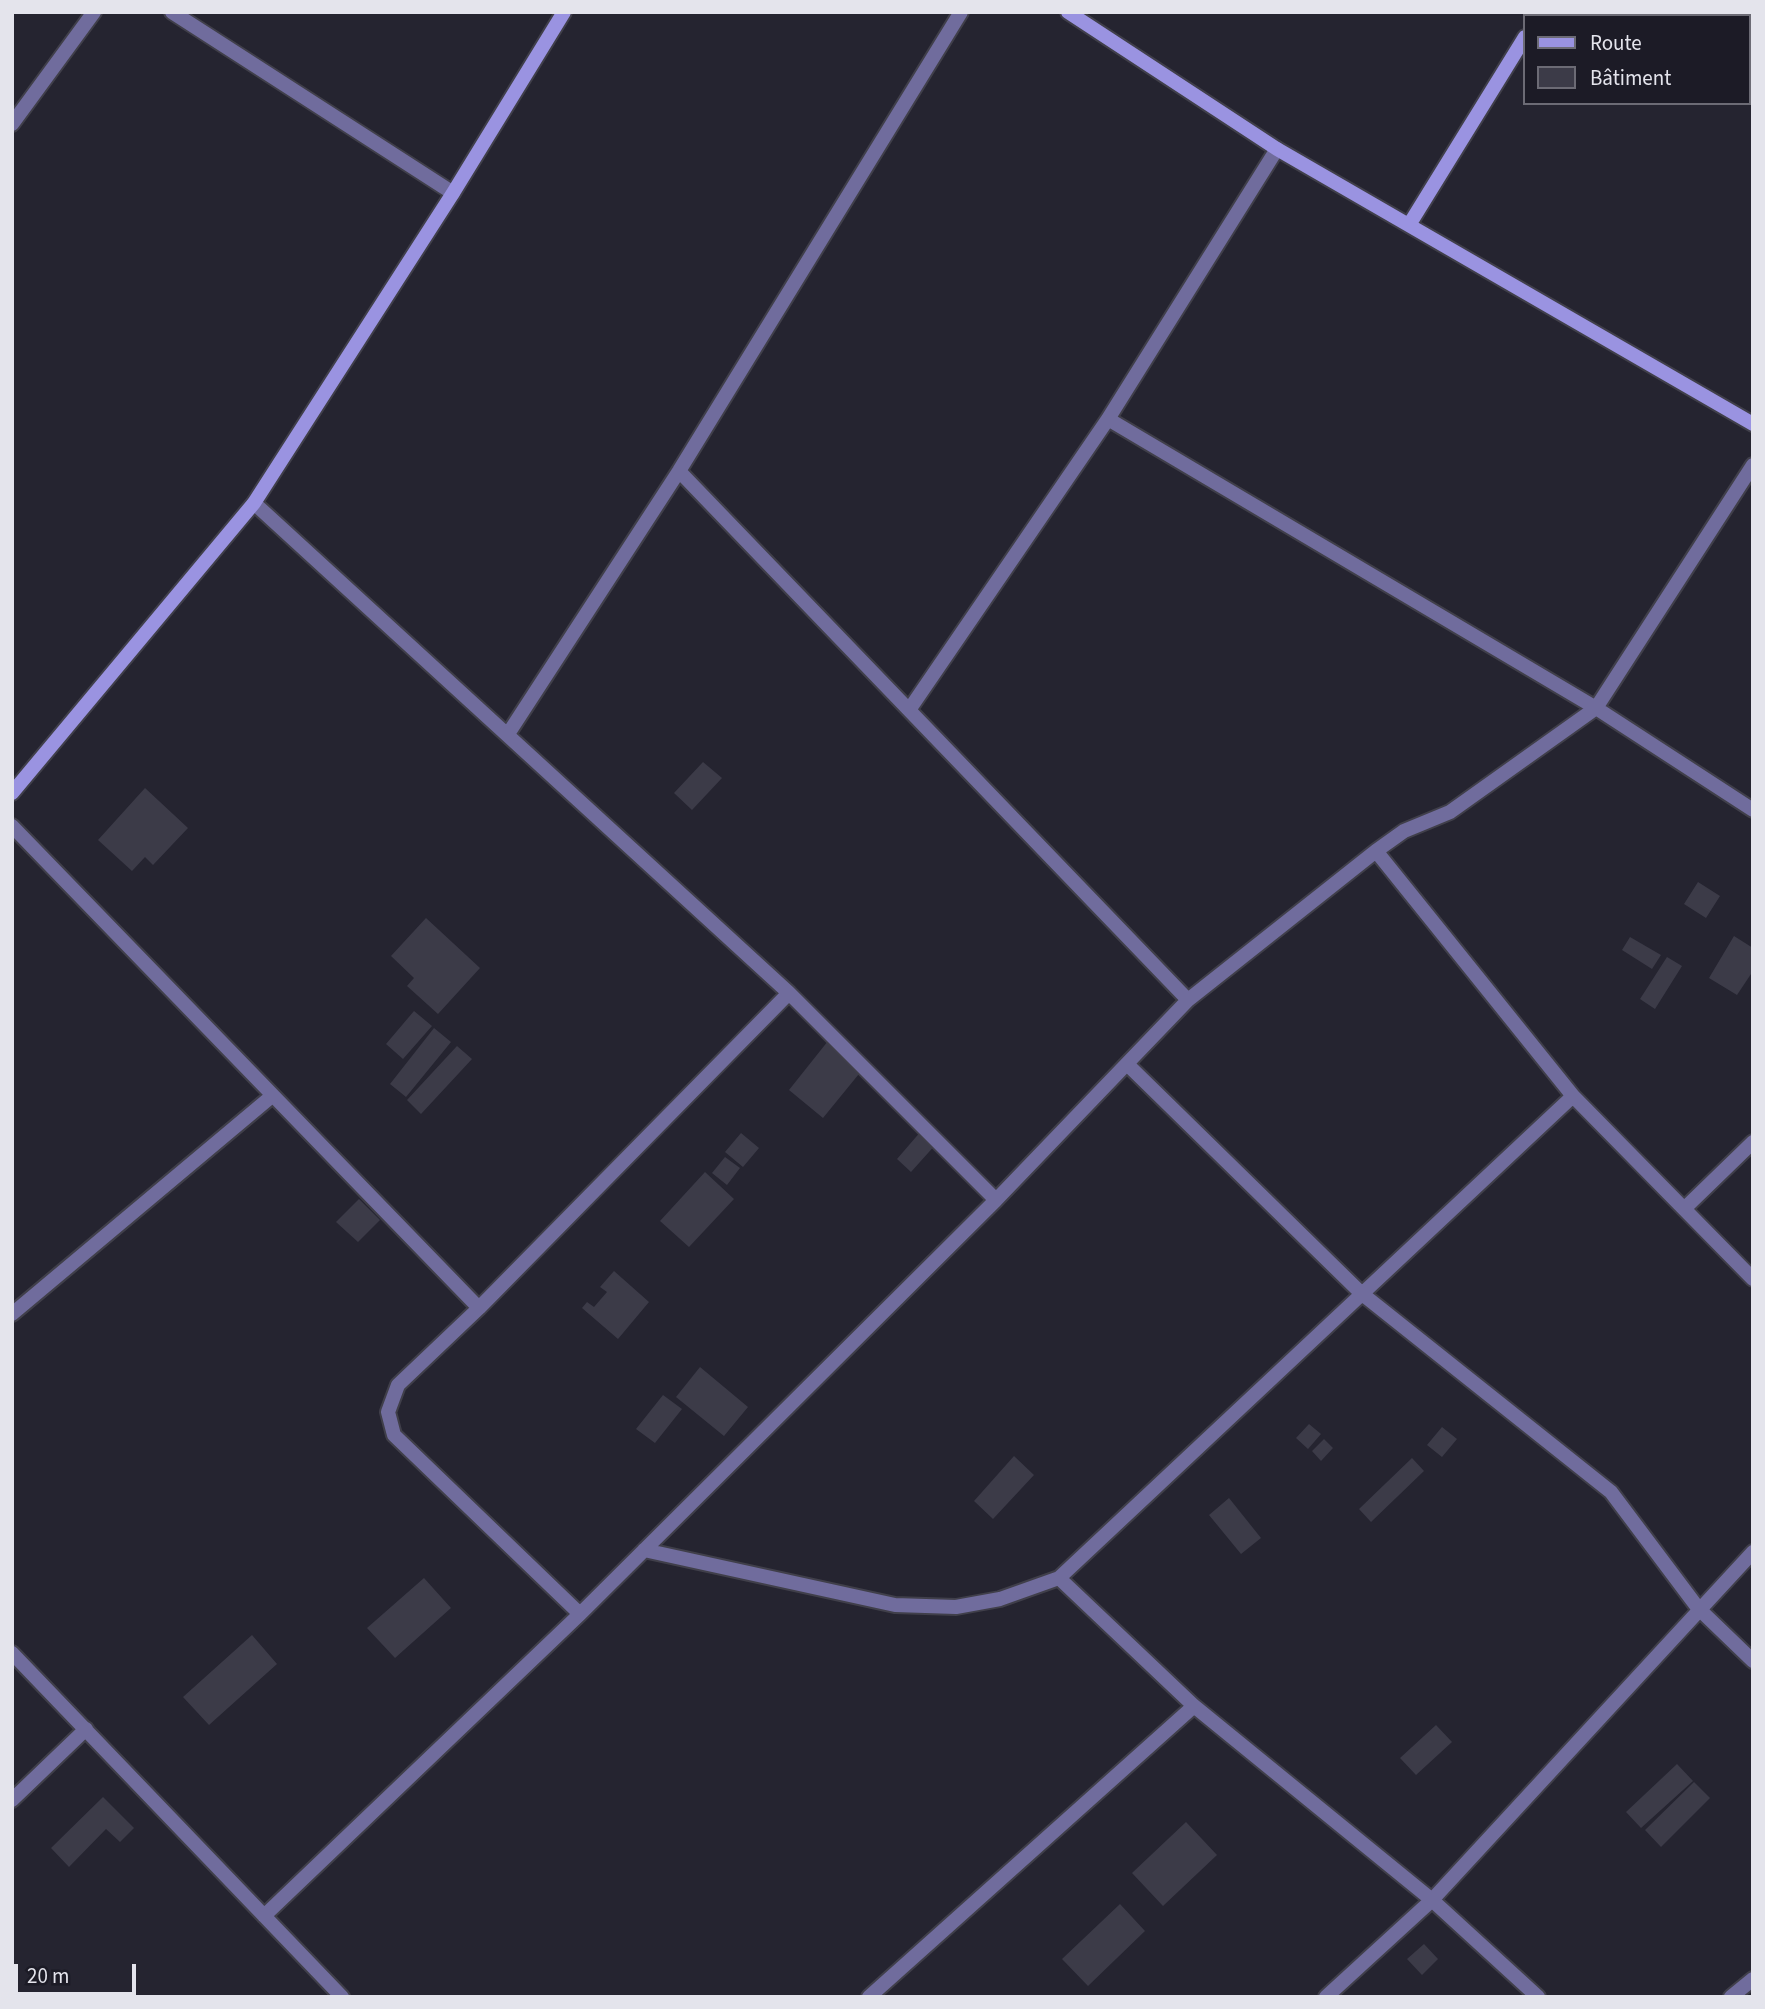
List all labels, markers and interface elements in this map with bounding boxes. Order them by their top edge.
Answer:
legend [1524,14,1751,105]
text: Route [1590,28,1642,58]
text: Bâtiment [1590,63,1671,93]
scale bar [18,1950,140,1994]
text: 20 m [27,1961,69,1991]

